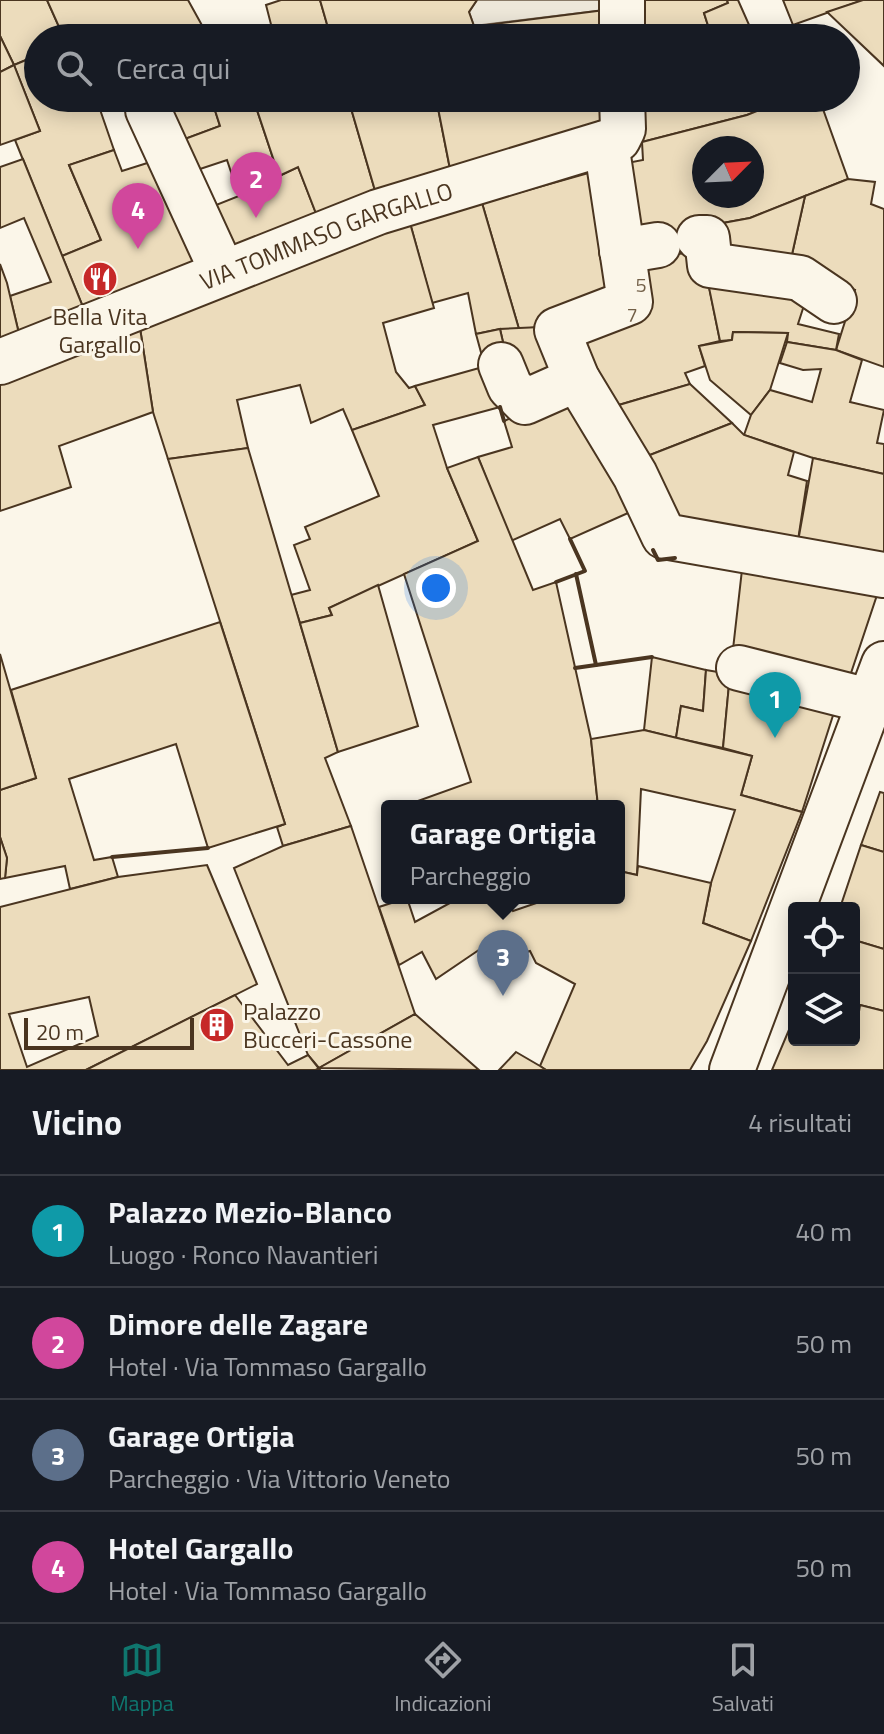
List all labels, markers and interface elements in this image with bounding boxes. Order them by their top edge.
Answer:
search box [24,24,860,112]
text: Cerca qui [116,45,230,91]
icon: search [52,46,96,90]
north arrow [692,136,764,208]
pin: 2 [230,152,282,218]
street label: VIA TOMMASO GARGALLO [194,172,457,299]
pin: 4 [112,183,164,249]
restaurant icon: Bella Vita Gargallo [81,260,119,298]
house number: 5 [635,269,647,300]
place label: Bella Vita Gargallo [53,298,147,362]
house number: 7 [626,299,638,330]
your location [416,568,456,608]
pin: 1 [749,672,801,738]
popup [381,800,625,904]
text: Garage Ortigia [410,810,596,856]
text: Parcheggio [410,856,531,895]
map controls [788,902,860,1046]
button: locate [788,902,860,974]
pin: 3 [477,930,529,996]
button: layers [788,974,860,1046]
place label: Palazzo Bucceri-Cassone [243,993,412,1057]
building icon: Palazzo Bucceri-Cassone [198,1006,236,1044]
scale bar [24,1014,194,1050]
text: 20 m [36,1015,84,1049]
text: Vicino [32,1096,122,1148]
text: 4 risultati [748,1103,852,1142]
text: Palazzo Mezio-Blanco [108,1189,392,1235]
text: 1 [51,1212,65,1251]
text: 40 m [795,1212,852,1251]
text: Luogo · Ronco Navantieri [108,1235,378,1274]
text: Dimore delle Zagare [108,1301,368,1347]
text: 2 [51,1324,65,1363]
text: 50 m [795,1324,852,1363]
text: Hotel · Via Tommaso Gargallo [108,1347,427,1386]
text: Garage Ortigia [108,1413,295,1459]
text: 3 [51,1436,65,1475]
text: 50 m [795,1436,852,1475]
text: Parcheggio · Via Vittorio Veneto [108,1459,451,1498]
text: Hotel Gargallo [108,1525,293,1571]
text: 4 [51,1548,65,1587]
text: 50 m [795,1548,852,1587]
text: Hotel · Via Tommaso Gargallo [108,1571,427,1610]
tab: Mappa [110,1638,174,1720]
tab: Indicazioni [394,1638,492,1720]
tab: Salvati [712,1638,774,1720]

